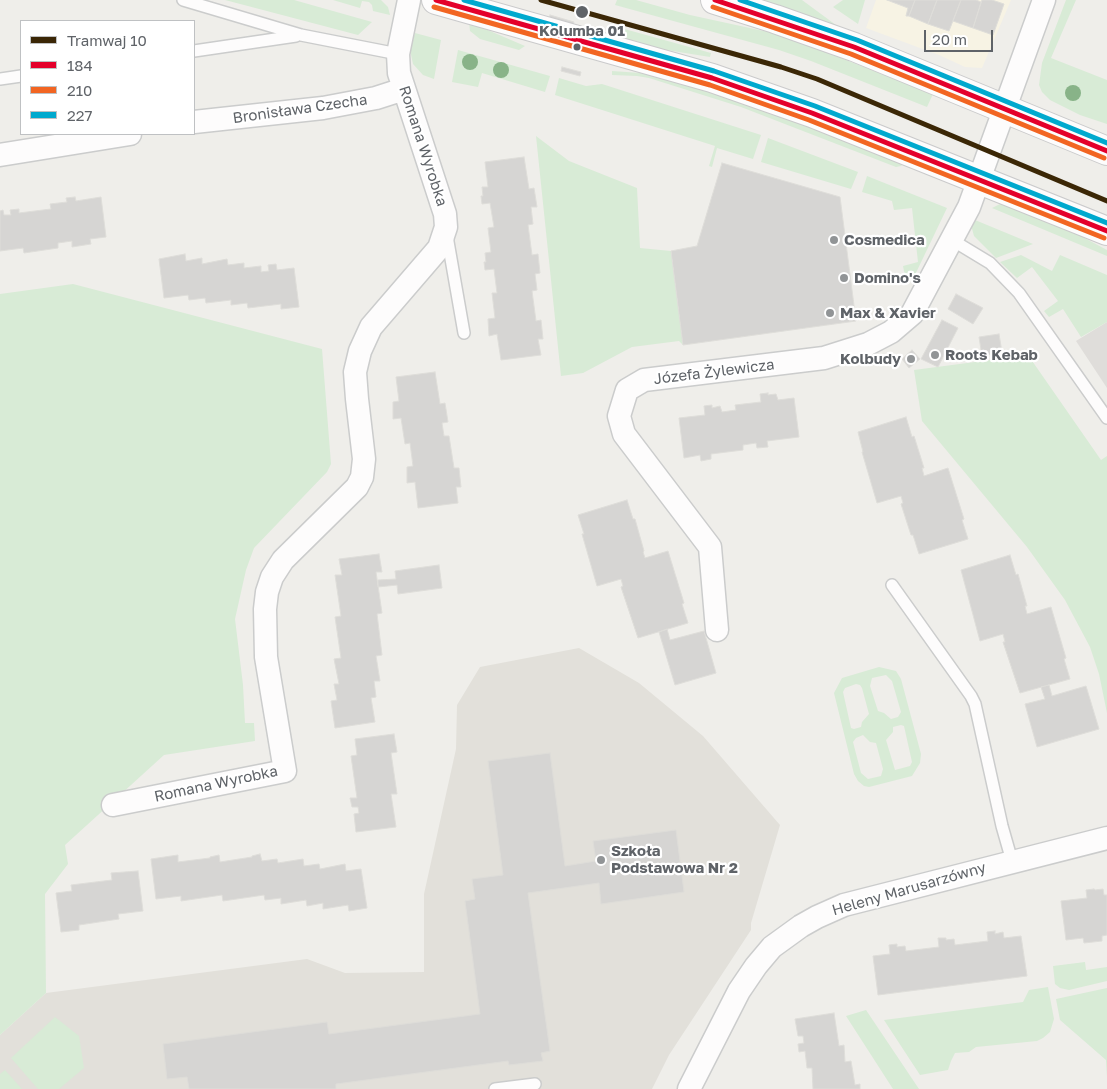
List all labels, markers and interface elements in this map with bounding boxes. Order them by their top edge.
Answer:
marker: Kolumba 01 [574,4,590,20]
legend [20,20,195,135]
scale bar [927,20,996,52]
place label: Kolumba 01 [539,22,625,40]
text: 20 m [932,30,967,48]
text: Tramwaj 10 [67,31,147,49]
unlabelled marker [572,42,582,52]
text: 184 [67,56,93,74]
text: 210 [67,81,92,99]
street label: Romana Wyrobka [395,83,451,209]
street label: Bronisława Czecha [232,91,368,127]
text: 227 [67,106,92,124]
place label: Cosmedica [844,231,925,249]
marker: Cosmedica [828,234,840,246]
place label: Domino's [854,269,921,287]
marker: Domino's [838,272,850,284]
place label: Max & Xavier [840,304,936,322]
marker: Max & Xavier [824,307,836,319]
place label: Roots Kebab [945,346,1038,364]
marker: Roots Kebab [929,349,941,361]
place label: Kolbudy [840,350,901,368]
marker: Kolbudy [905,353,917,365]
street label: Józefa Żylewicza [653,356,775,388]
street label: Romana Wyrobka [153,762,279,806]
place label: Szkoła Podstawowa Nr 2 [611,842,738,877]
marker: Szkoła Podstawowa Nr 2 [595,854,607,866]
street label: Heleny Marusarzówny [830,858,988,920]

